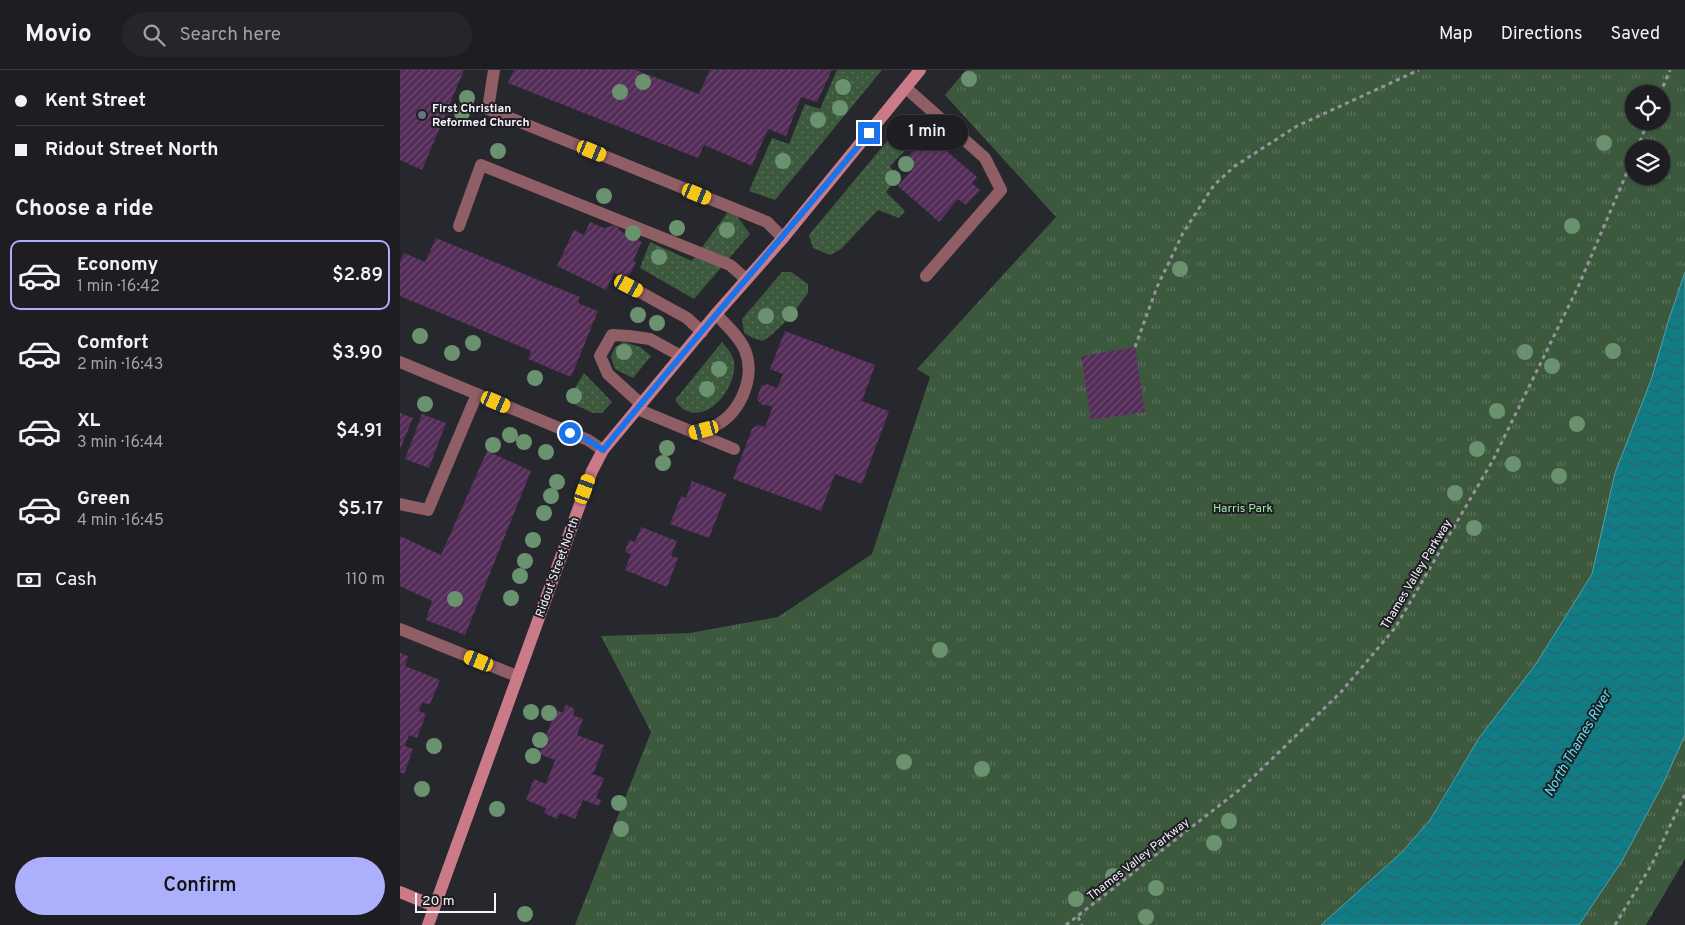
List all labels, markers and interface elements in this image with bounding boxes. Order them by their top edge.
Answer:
search box [122,12,472,57]
text: Movio [25,20,92,50]
icon: search [140,21,168,49]
text: Search here [180,23,281,47]
text: Map [1439,23,1473,46]
text: Directions [1501,23,1583,46]
text: Saved [1611,23,1660,46]
map controls [1625,85,1670,185]
button: locate [1625,85,1670,130]
text: Kent Street [45,89,146,113]
place label: First Christian Reformed Church [432,101,530,131]
marker: First Christian Reformed Church [416,109,428,121]
callout: 1 min [886,116,969,150]
route end [858,122,880,144]
text: 1 min [908,122,946,142]
text: Ridout Street North [45,138,218,162]
car [575,138,608,164]
button: layers [1625,140,1670,185]
car [680,181,713,207]
text: Choose a ride [15,196,153,223]
icon: car [17,253,62,298]
text: Economy [77,253,158,277]
text: $2.89 [332,263,383,287]
car [612,272,645,300]
text: 1 min · 16:42 [77,277,160,297]
icon: car [17,331,62,376]
text: Comfort [77,331,149,355]
text: $3.90 [332,341,383,365]
text: 2 min · 16:43 [77,355,163,375]
car [479,389,512,415]
icon: car [17,409,62,454]
text: XL [77,409,100,433]
text: $4.91 [336,419,383,443]
car [687,419,720,441]
route start [559,422,581,444]
text: 3 min · 16:44 [77,433,164,453]
car [572,472,597,506]
icon: car [17,487,62,532]
text: Green [77,487,130,511]
text: $5.17 [338,497,383,521]
park label: Harris Park [1213,501,1273,517]
text: 4 min · 16:45 [77,511,164,531]
street label: Ridout Street North [532,515,583,620]
street label: Thames Valley Parkway [1378,517,1456,632]
icon: cash [15,566,43,594]
text: Cash [55,568,97,592]
text: 110 m [345,570,385,590]
car [462,648,495,674]
water label: North Thames River [1541,686,1616,800]
street label: Thames Valley Parkway [1084,815,1193,905]
button: Confirm [15,857,385,915]
scale bar [415,890,496,913]
text: 20 m [422,893,455,910]

